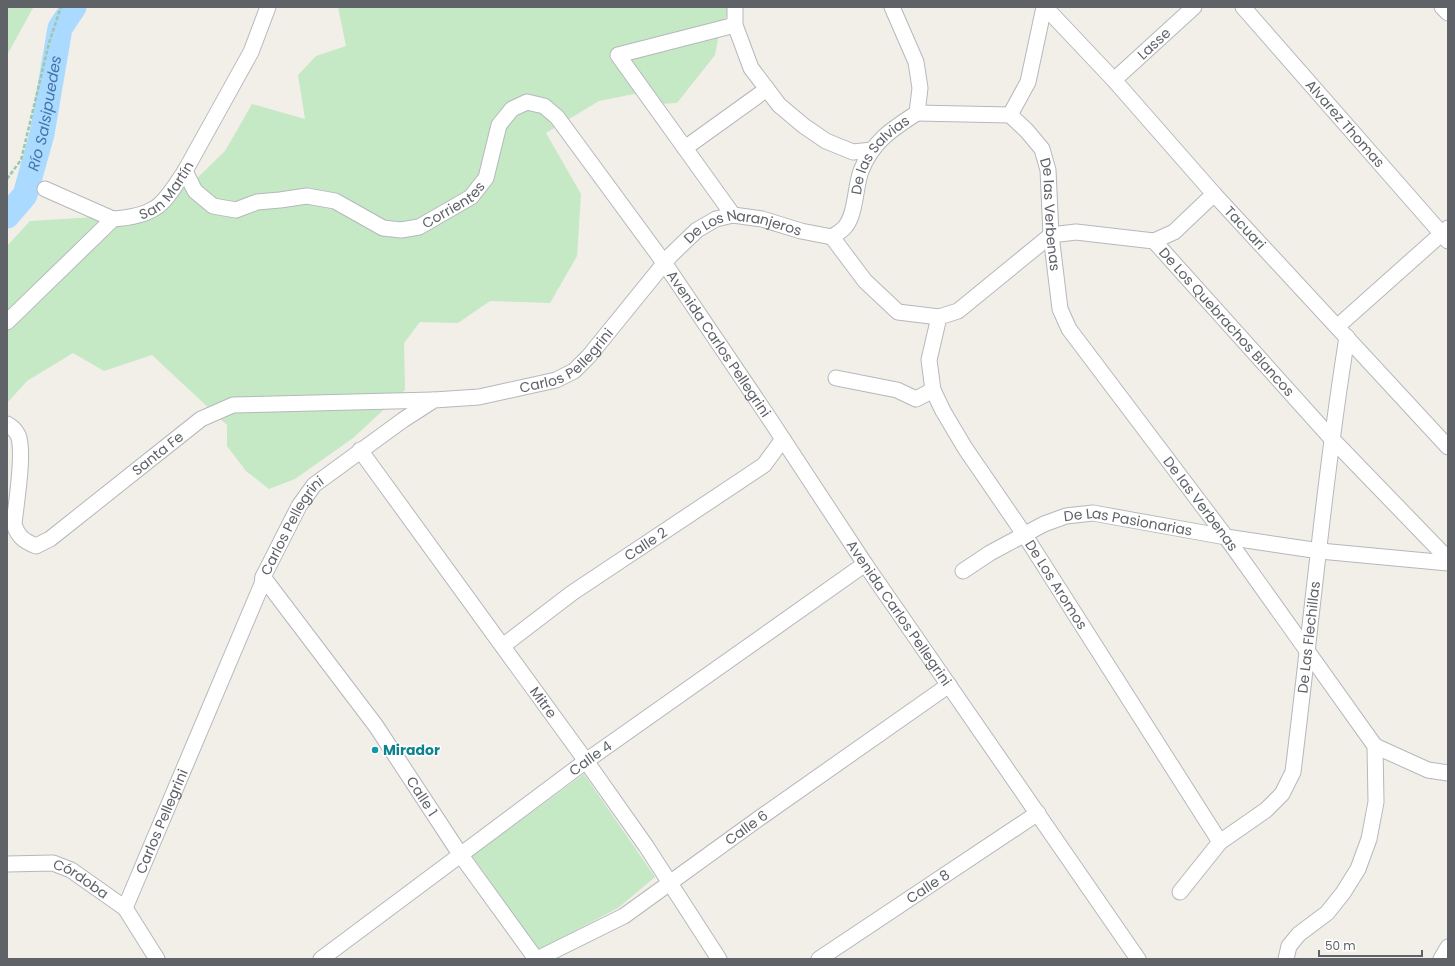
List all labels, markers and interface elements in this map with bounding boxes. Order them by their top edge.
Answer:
street label: Lasse [1133,23,1175,64]
water label: Río Salsipuedes [22,53,66,173]
street label: Alvarez Thomas [1301,75,1389,172]
street label: De las Salvias [846,111,913,196]
street label: De las Verbenas [1035,155,1065,272]
street label: San Martín [136,158,198,224]
street label: Corrientes [418,177,490,233]
street label: Tacuari [1220,202,1270,254]
street label: De Los Naranjeros [679,204,804,248]
street label: De Los Quebrachos Blancos [1154,243,1299,401]
street label: Avenida Carlos Pellegrini [662,266,776,421]
street label: Carlos Pellegrini [517,324,618,398]
street label: Santa Fe [128,427,188,480]
street label: De las Verbenas [1159,452,1243,555]
street label: Carlos Pellegrini [256,471,328,579]
street label: De Las Pasionarias [1063,503,1194,541]
street label: Calle 2 [620,522,671,566]
street label: Avenida Carlos Pellegrini [842,536,956,690]
street label: De Los Aromos [1020,536,1092,633]
street label: De Las Flechillas [1292,580,1325,694]
street label: Mitre [525,683,562,723]
street label: Calle 4 [565,736,616,780]
place label: Mirador [383,740,440,760]
marker: Mirador [370,745,380,755]
street label: Carlos Pellegrini [131,766,193,877]
street label: Calle 1 [402,772,443,820]
street label: Calle 6 [721,805,772,850]
street label: Córdoba [50,854,113,903]
street label: Calle 8 [902,864,954,908]
scale bar [1319,932,1422,958]
text: 50 m [1325,937,1356,954]

